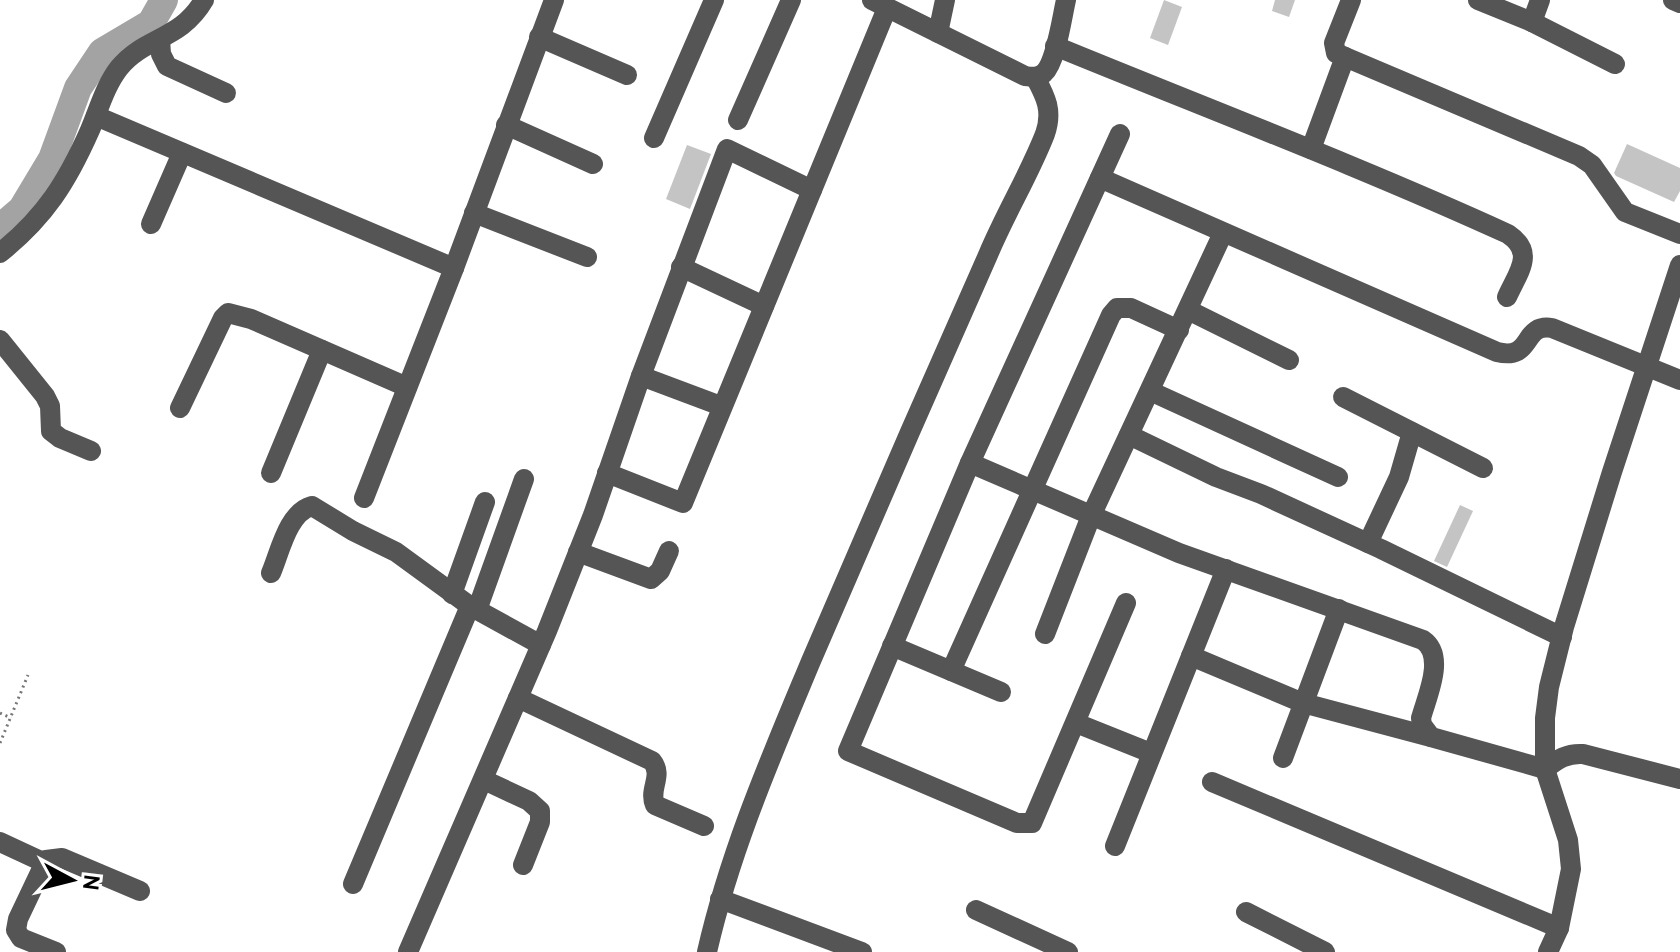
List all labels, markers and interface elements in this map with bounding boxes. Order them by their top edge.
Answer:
north arrow [32,840,112,920]
text: N [75,873,104,892]

